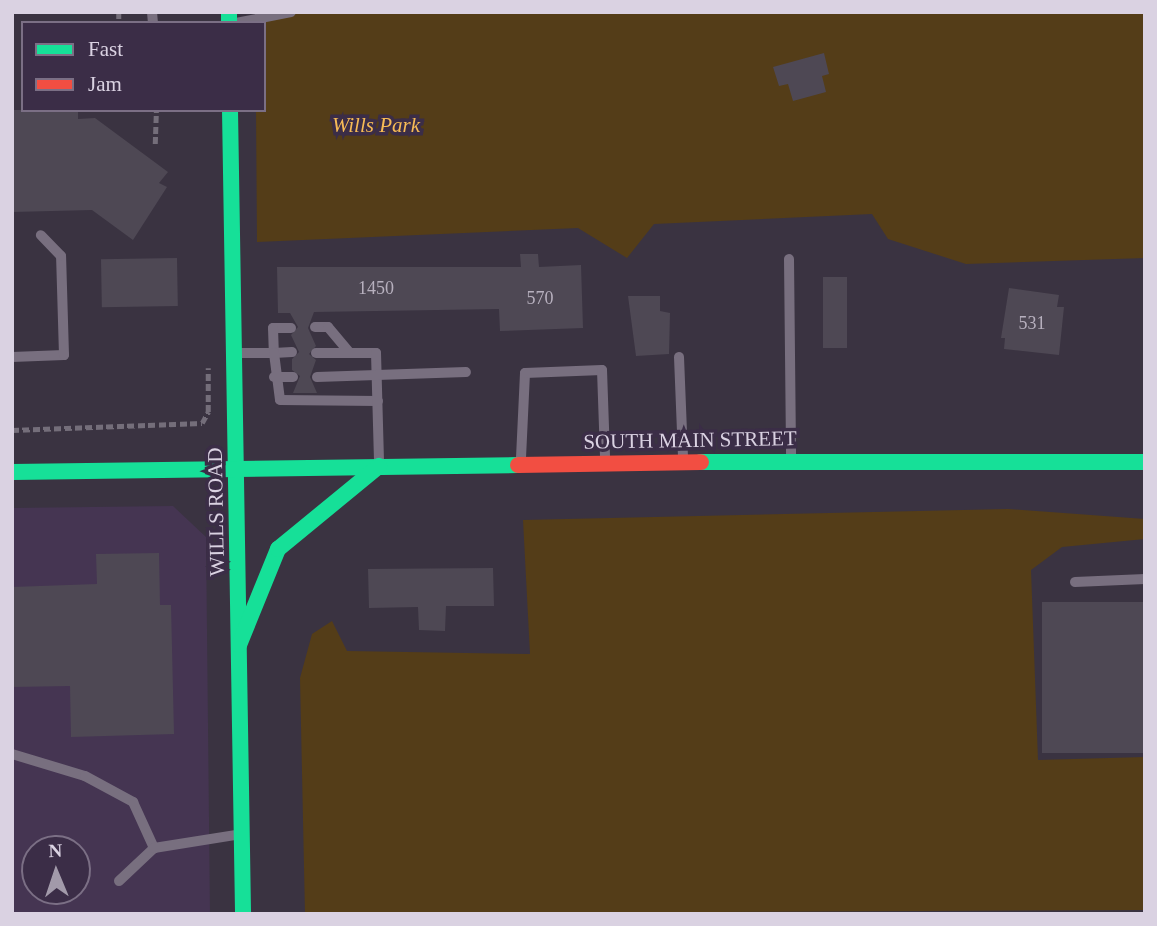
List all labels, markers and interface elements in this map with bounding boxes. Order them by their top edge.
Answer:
legend [21,21,266,112]
text: Fast [88,37,123,61]
text: Jam [88,72,122,96]
park label: Wills Park [332,112,420,138]
house number: 1450 [358,277,394,299]
house number: 570 [526,287,554,309]
house number: 531 [1018,312,1045,334]
street label: SOUTH MAIN STREET [583,426,797,454]
street label: WILLS ROAD [202,447,230,577]
north arrow [21,835,91,905]
text: N [48,840,63,861]

